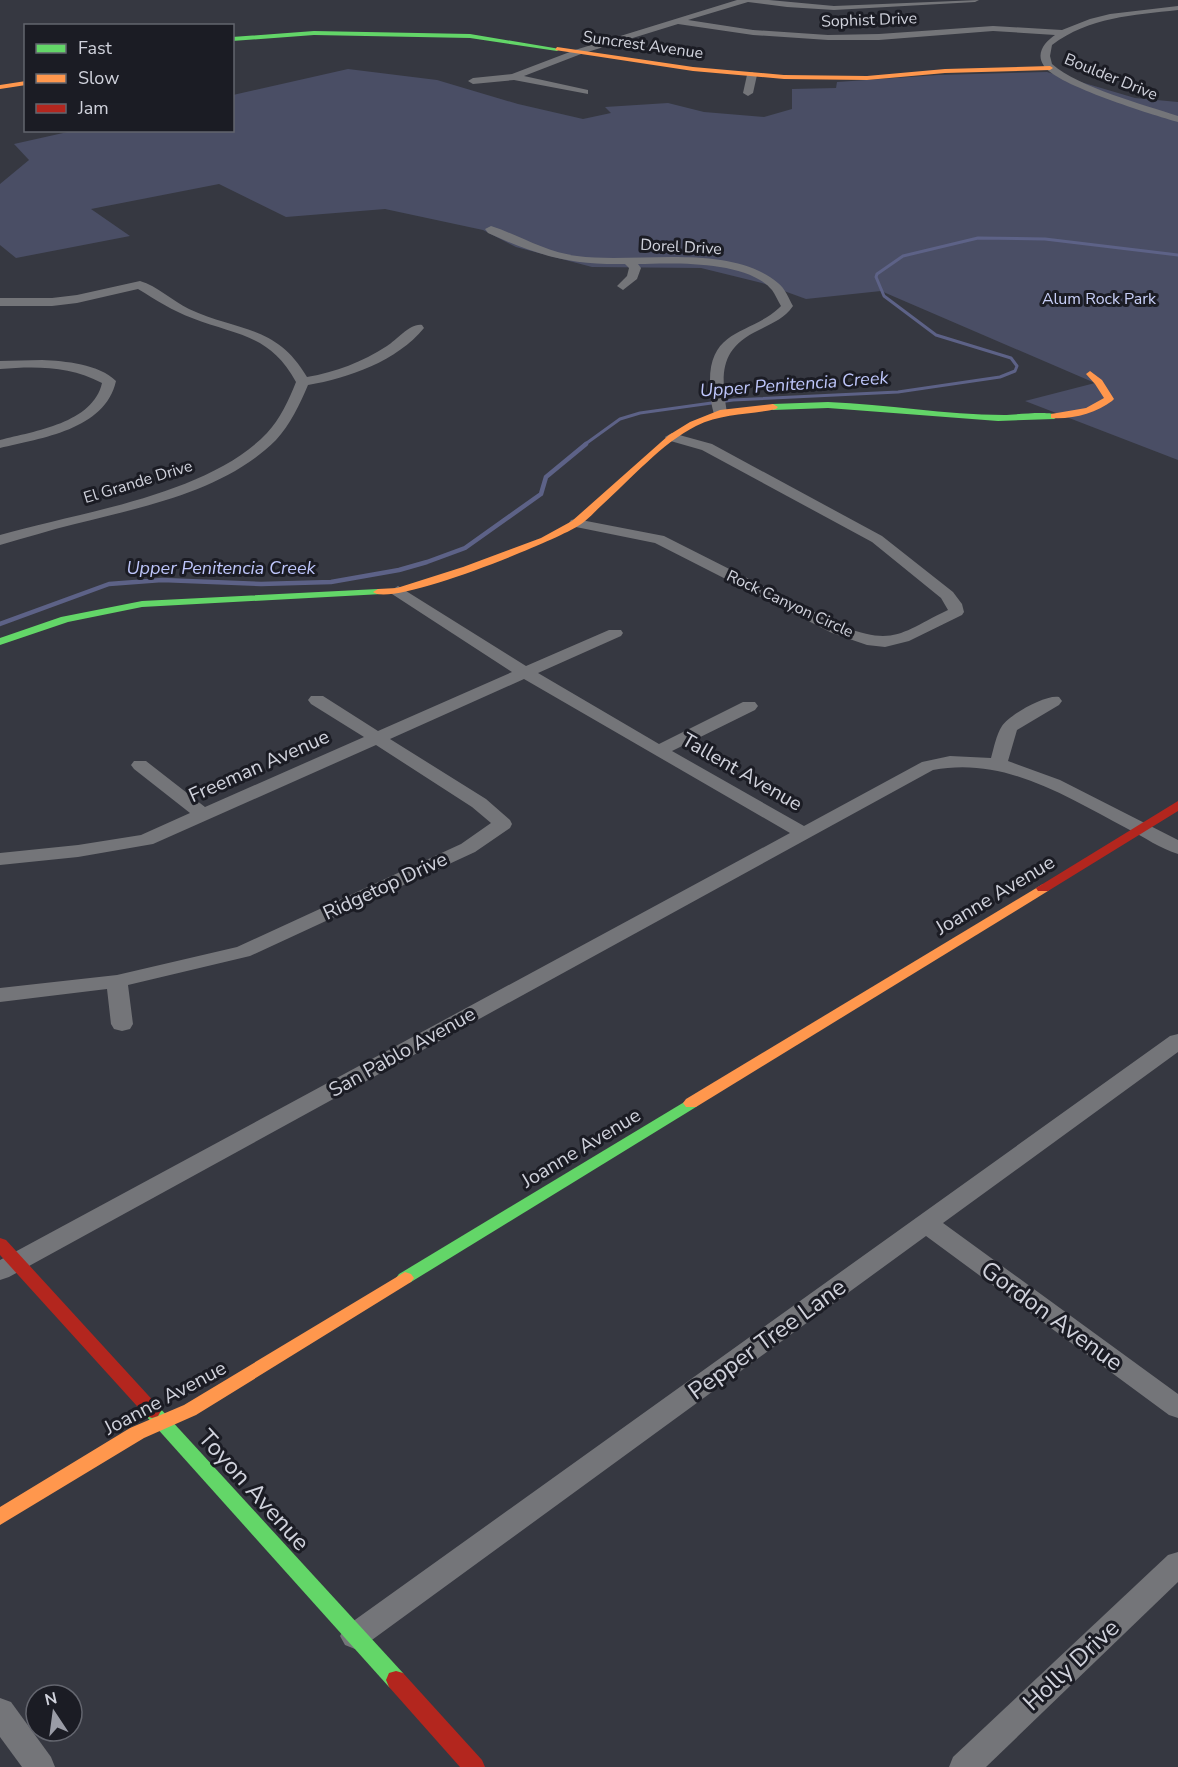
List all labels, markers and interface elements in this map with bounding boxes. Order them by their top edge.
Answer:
street label: Sophist Drive [821,7,917,33]
legend [24,24,234,132]
street label: Suncrest Avenue [581,26,705,64]
text: Fast [78,36,113,60]
street label: Boulder Drive [1061,48,1161,106]
text: Slow [78,66,119,90]
text: Jam [77,96,109,120]
street label: Dorel Drive [640,234,722,260]
park label: Alum Rock Park [1042,288,1157,310]
water label: Upper Penitencia Creek [699,365,890,403]
street label: El Grande Drive [81,455,195,509]
water label: Upper Penitencia Creek [127,556,316,580]
street label: Rock Canyon Circle [723,565,857,643]
street label: Freeman Avenue [184,723,334,809]
street label: Tallent Avenue [677,727,807,817]
street label: Ridgetop Drive [318,845,452,927]
street label: Joanne Avenue [929,849,1060,942]
street label: San Pablo Avenue [324,1000,480,1104]
street label: Joanne Avenue [515,1102,646,1195]
street label: Gordon Avenue [975,1254,1129,1378]
street label: Pepper Tree Lane [682,1271,852,1407]
street label: Joanne Avenue [98,1354,231,1442]
street label: Toyon Avenue [191,1423,317,1557]
street label: Holly Drive [1016,1612,1126,1718]
north arrow [24,1683,84,1743]
text: N [43,1687,59,1711]

